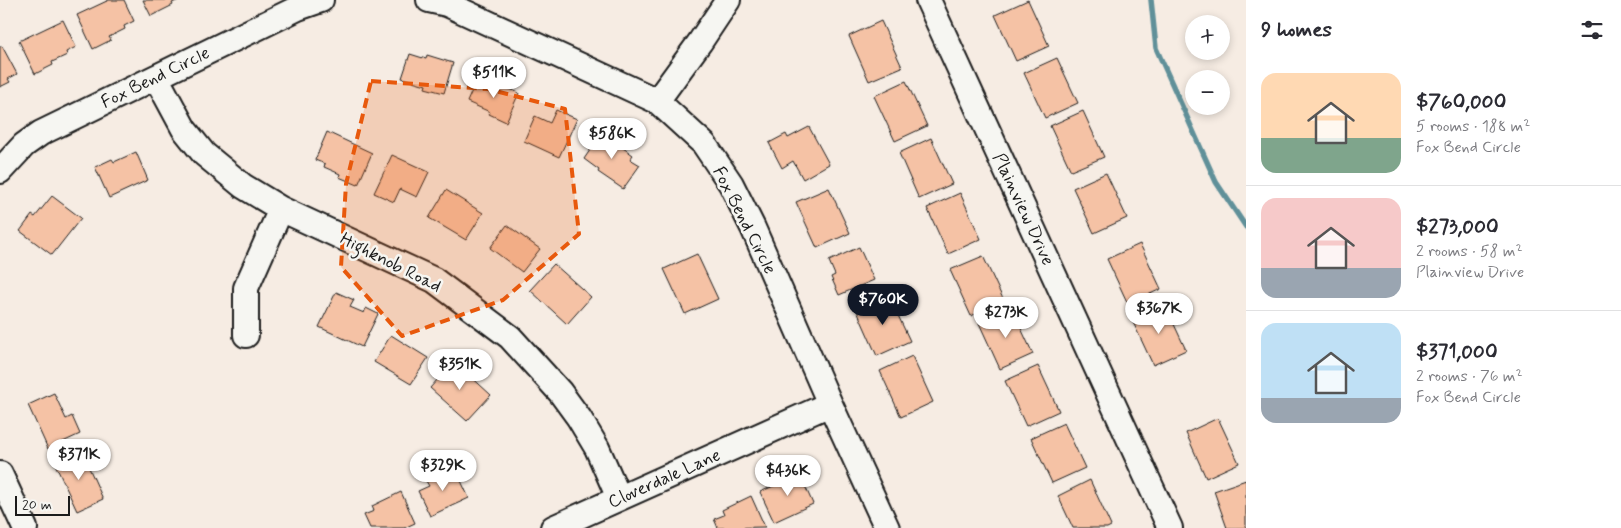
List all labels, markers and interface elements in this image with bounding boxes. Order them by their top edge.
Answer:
map controls [1185,15,1230,115]
button: + [1185,15,1230,60]
text: 9 homes [1261,16,1332,44]
icon: filters [1578,16,1606,44]
street label: Fox Bend Circle [97,41,214,115]
pin: $511K [459,56,529,99]
text: $511K [472,62,516,83]
button: − [1185,70,1230,115]
text: $760,000 [1416,88,1506,116]
icon: home [1301,93,1361,153]
text: 5 rooms · 188 m² [1416,116,1530,137]
pin: $586K [577,118,647,160]
text: $586K [589,123,635,144]
text: Fox Bend Circle [1416,137,1521,158]
street label: Plainview Drive [986,149,1060,270]
street label: Fox Bend Circle [707,162,782,278]
text: $273,000 [1416,213,1499,241]
icon: home [1301,218,1361,278]
street label: Highknob Road [335,227,445,300]
text: 2 rooms · 58 m² [1416,241,1522,262]
text: Plainview Drive [1416,262,1524,283]
pin: $760K [848,284,918,326]
text: $760K [859,289,907,310]
pin: $367K [1124,292,1194,335]
pin: $273K [971,296,1041,339]
text: $367K [1136,298,1182,319]
text: $273K [984,302,1028,323]
text: $371,000 [1416,338,1498,366]
icon: home [1301,343,1361,403]
pin: $351K [425,348,495,391]
text: $351K [439,354,481,375]
text: 2 rooms · 76 m² [1416,366,1523,387]
text: Fox Bend Circle [1416,387,1521,408]
pin: $371K [44,438,114,481]
street label: Cloverdale Lane [604,443,724,514]
text: $371K [58,444,100,465]
pin: $329K [408,450,478,492]
pin: $436K [753,454,823,497]
text: $329K [421,455,465,476]
text: $436K [766,460,810,481]
scale bar [15,493,70,516]
text: 20 m [22,496,52,514]

